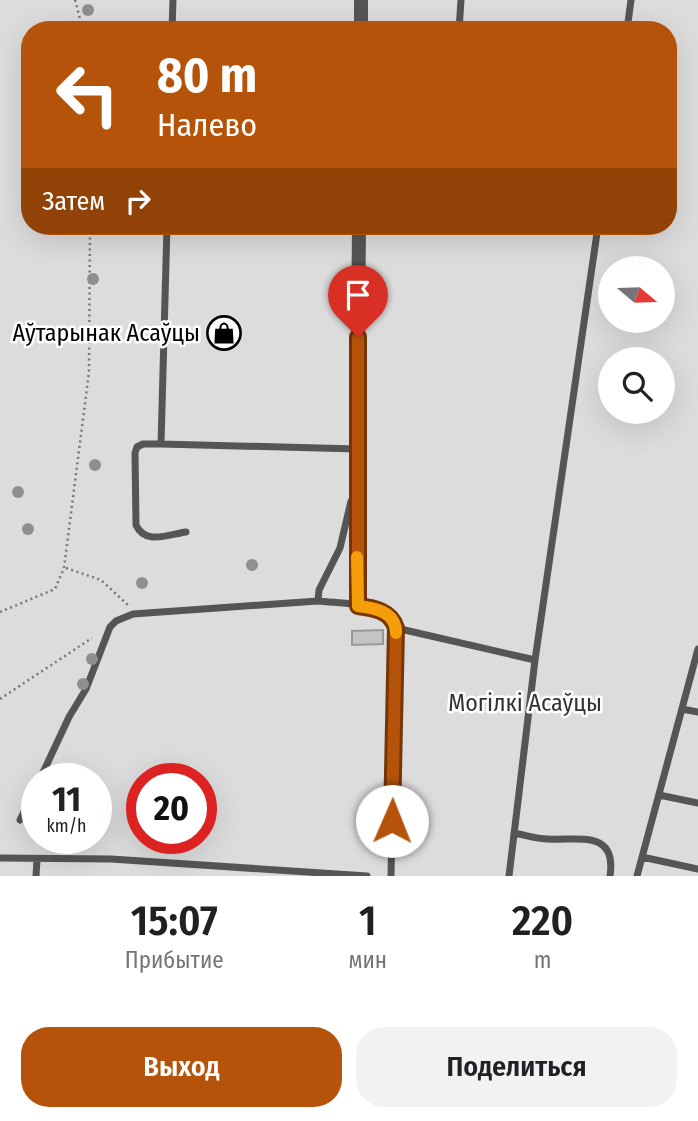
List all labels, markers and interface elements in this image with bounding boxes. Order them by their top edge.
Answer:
text: 80 m [157,46,257,105]
icon: left [42,49,133,140]
text: Налево [157,106,257,144]
icon: right [119,182,157,220]
text: Затем [42,186,105,217]
north arrow [598,256,676,332]
map controls [598,256,675,424]
pin [328,265,388,337]
icon: arrive [339,276,377,314]
shop icon: Аўтарынак Асаўцы [205,314,243,352]
place label: Аўтарынак Асаўцы [12,319,200,347]
button: search [598,347,675,424]
park label: Могілкі Асаўцы [448,689,602,717]
speed limit sign: 20 [126,763,217,854]
text: 11 [52,778,81,820]
position arrow [355,784,429,858]
text: km/h [46,815,87,837]
text: 15:07 [131,896,218,946]
text: 1 [359,896,377,946]
text: 220 [512,896,573,946]
text: Прибытие [125,946,224,974]
text: мин [348,946,387,974]
text: m [534,946,551,974]
button: Выход [21,1027,342,1107]
button: Поделиться [356,1027,677,1107]

